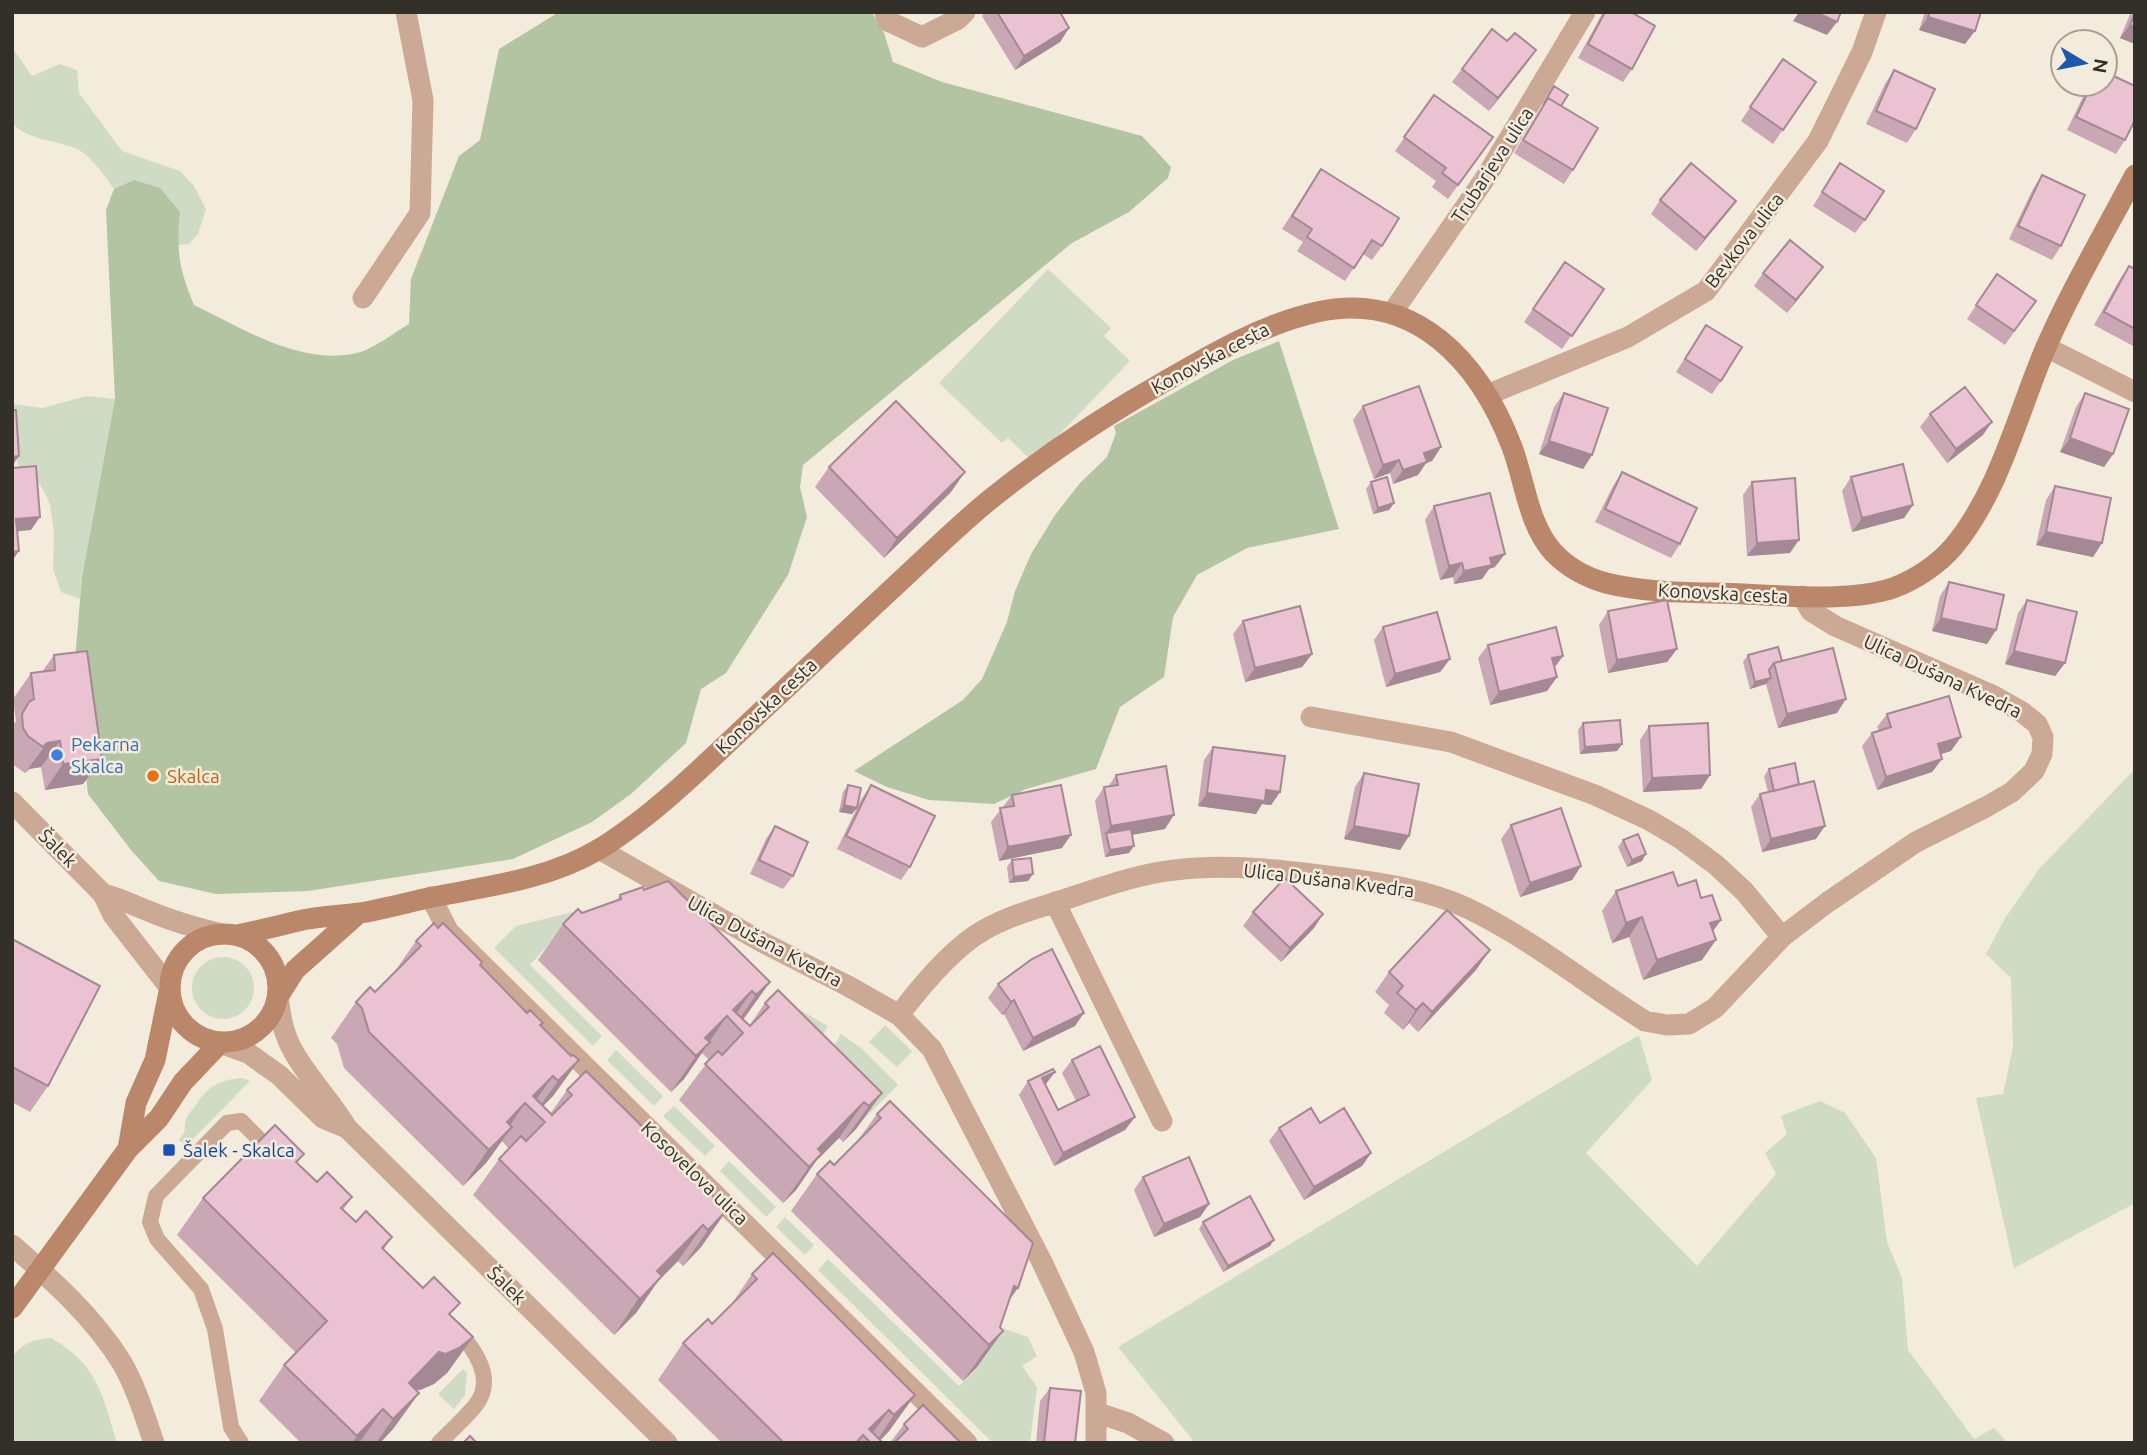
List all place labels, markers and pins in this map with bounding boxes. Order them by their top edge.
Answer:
place label: Pekarna Skalca [71,733,140,777]
marker: Pekarna Skalca [49,747,65,763]
place label: Skalca [167,765,220,787]
marker: Skalca [145,768,161,784]
place label: Šalek - Skalca [183,1139,295,1161]
marker: Šalek - Skalca [161,1142,177,1158]

